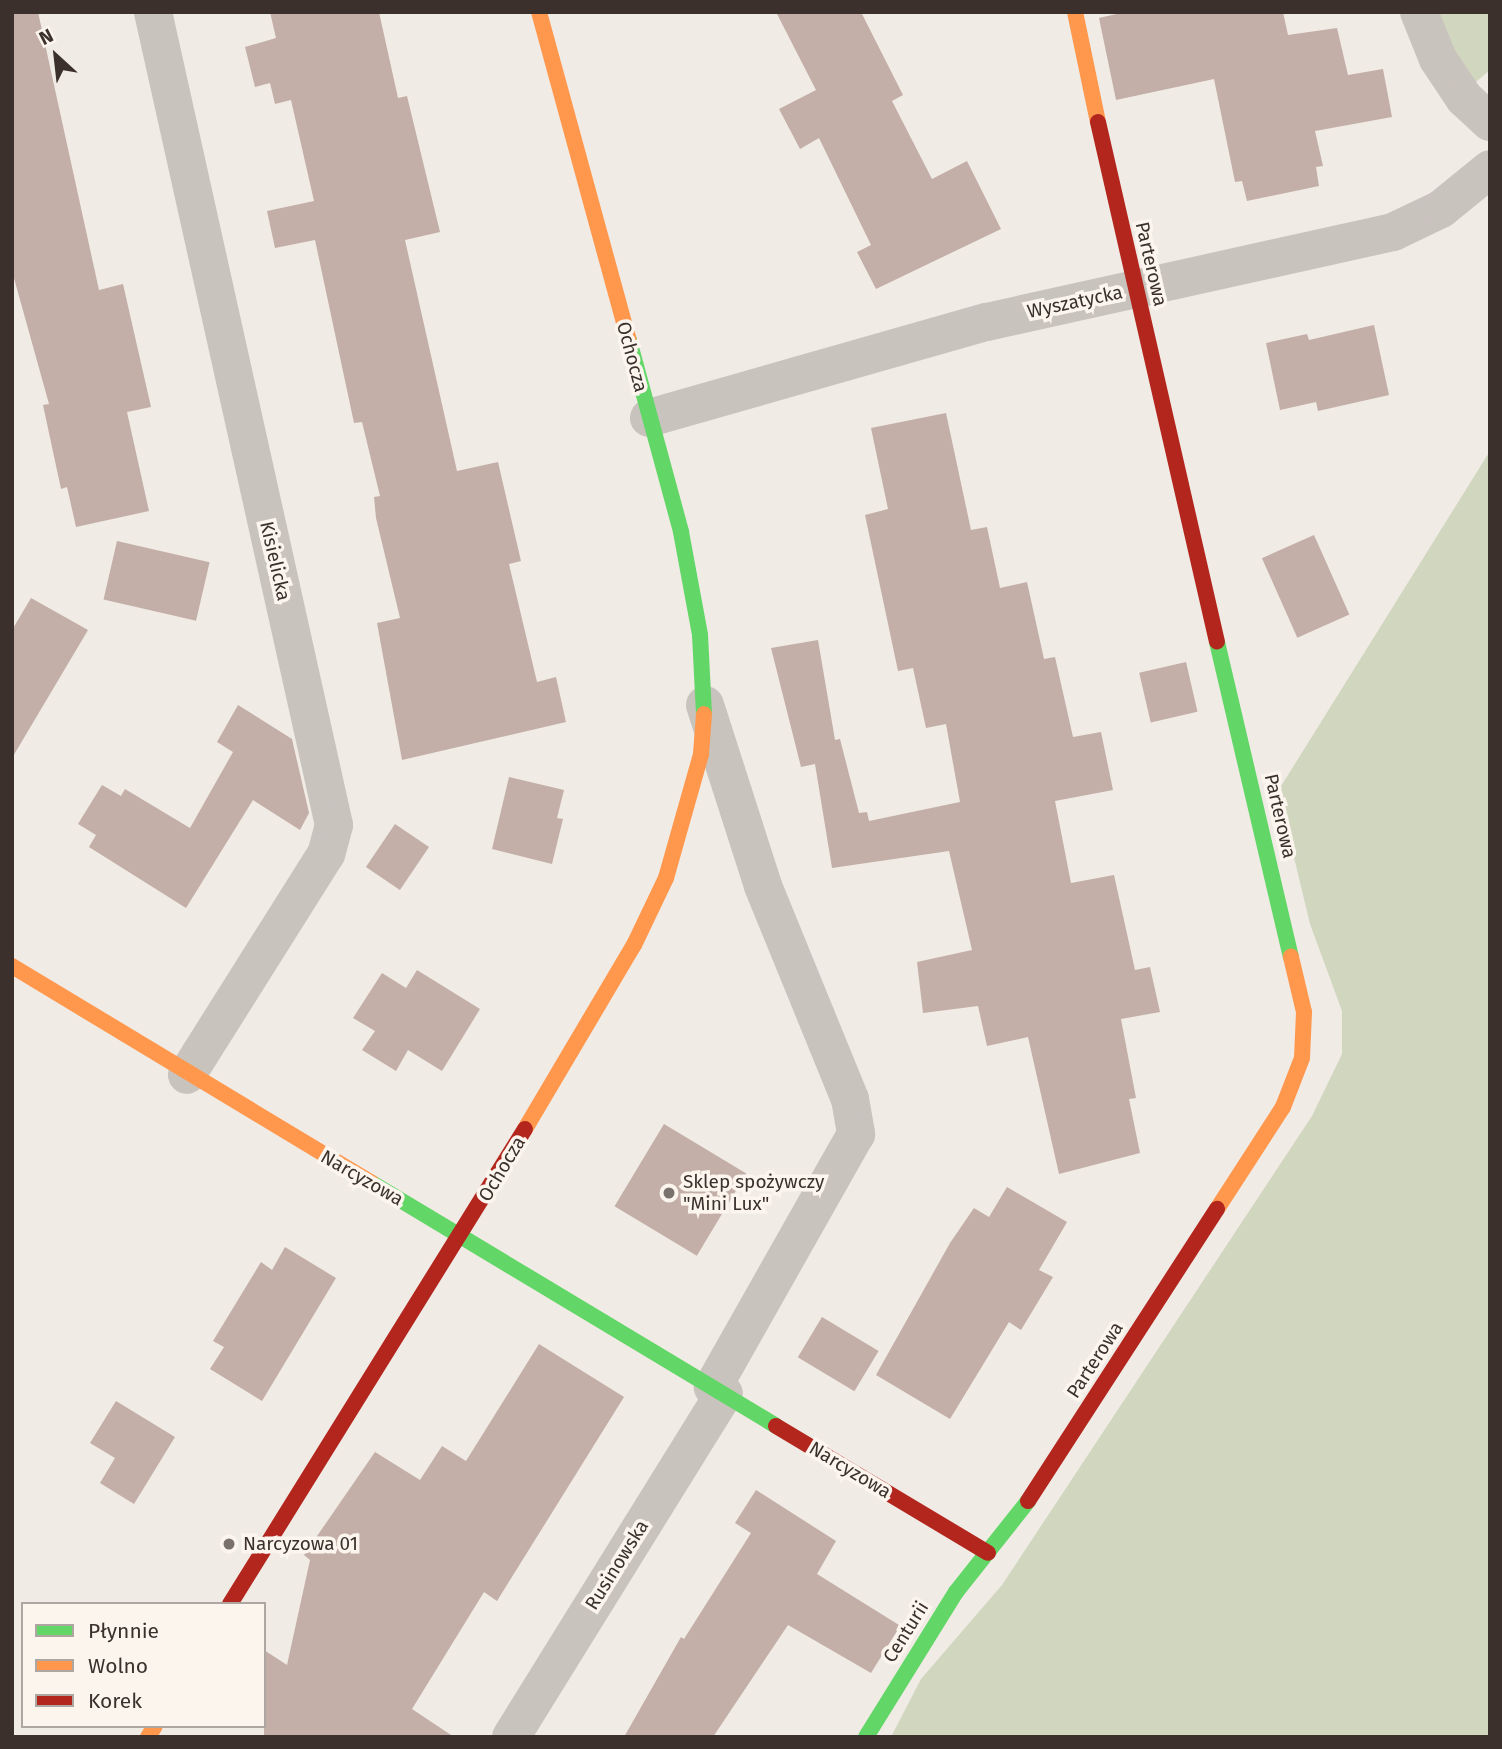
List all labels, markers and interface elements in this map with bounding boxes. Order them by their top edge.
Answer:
north arrow [21,21,91,91]
text: N [35,24,57,50]
street label: Parterowa [1130,219,1172,309]
street label: Wyszatycka [1025,281,1125,323]
street label: Ochocza [612,319,652,395]
street label: Kisielicka [255,519,295,603]
street label: Parterowa [1259,771,1301,861]
street label: Ochocza [474,1132,530,1206]
street label: Narcyzowa [317,1145,407,1211]
place label: Sklep spożywczy "Mini Lux" [683,1171,824,1215]
marker: Sklep spożywczy "Mini Lux" [661,1185,677,1201]
street label: Parterowa [1062,1318,1128,1402]
street label: Narcyzowa [805,1437,895,1503]
street label: Rusinowska [580,1516,654,1614]
place label: Narcyzowa 01 [243,1533,358,1555]
marker: Narcyzowa 01 [221,1536,237,1552]
street label: Centurii [878,1597,934,1667]
legend [21,1602,266,1728]
text: Płynnie [88,1618,159,1644]
text: Wolno [88,1653,148,1679]
text: Korek [88,1688,142,1714]

